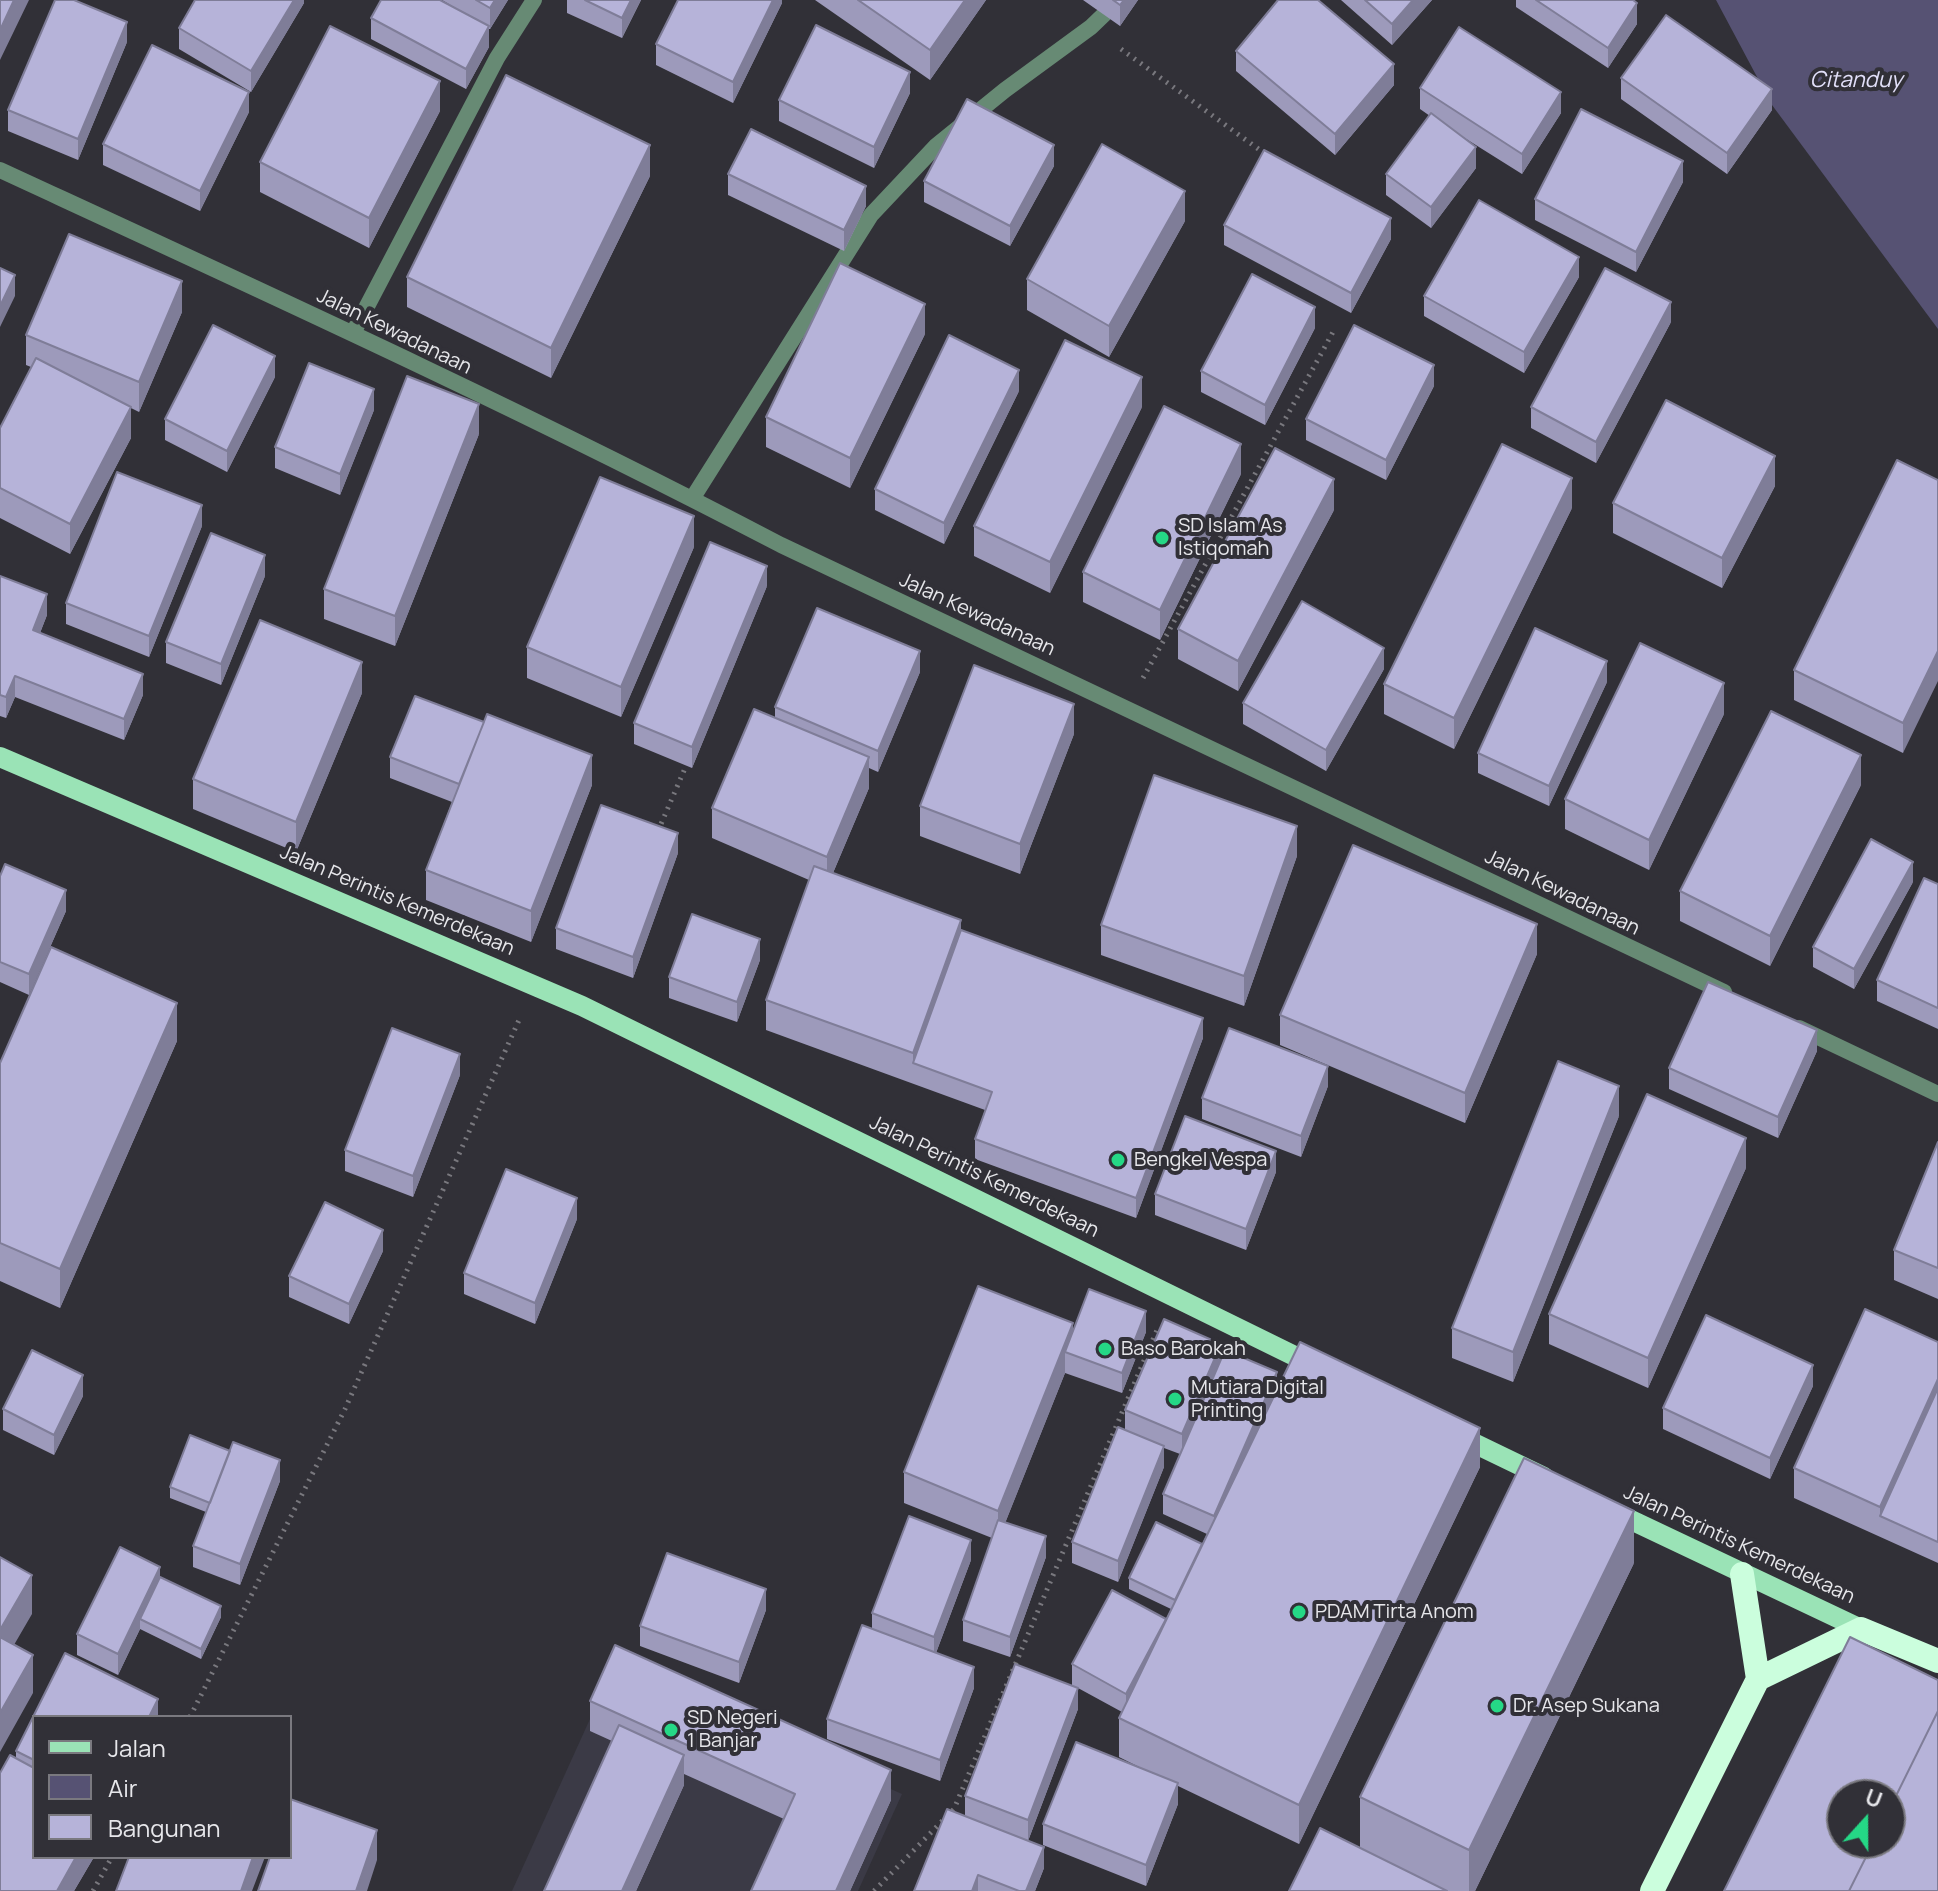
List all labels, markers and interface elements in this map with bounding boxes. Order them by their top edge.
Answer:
water label: Citanduy [1810,68,1902,94]
street label: Jalan Kewadanaan [313,284,475,380]
place label: SD Islam As Istiqomah [1178,514,1283,561]
marker: SD Islam As Istiqomah [1153,529,1171,547]
street label: Jalan Kewadanaan [895,568,1059,662]
street label: Jalan Perintis Kemerdekaan [276,841,518,961]
street label: Jalan Kewadanaan [1481,845,1643,941]
street label: Jalan Perintis Kemerdekaan [865,1111,1103,1243]
place label: Bengkel Vespa [1134,1148,1267,1172]
marker: Bengkel Vespa [1109,1151,1127,1169]
place label: Baso Barokah [1121,1337,1246,1361]
marker: Baso Barokah [1096,1340,1114,1358]
place label: Mutiara Digital Printing [1191,1376,1324,1423]
marker: Mutiara Digital Printing [1166,1390,1184,1408]
street label: Jalan Perintis Kemerdekaan [1620,1481,1858,1609]
place label: PDAM Tirta Anom [1315,1600,1474,1624]
marker: PDAM Tirta Anom [1290,1603,1308,1621]
place label: Dr. Asep Sukana [1513,1694,1660,1718]
marker: Dr. Asep Sukana [1488,1697,1506,1715]
place label: SD Negeri 1 Banjar [687,1706,778,1753]
legend [32,1715,292,1859]
marker: SD Negeri 1 Banjar [662,1721,680,1739]
text: Jalan [108,1731,166,1764]
text: Air [108,1771,137,1804]
north arrow [1826,1779,1906,1859]
text: U [1861,1782,1887,1815]
text: Bangunan [108,1811,221,1844]

